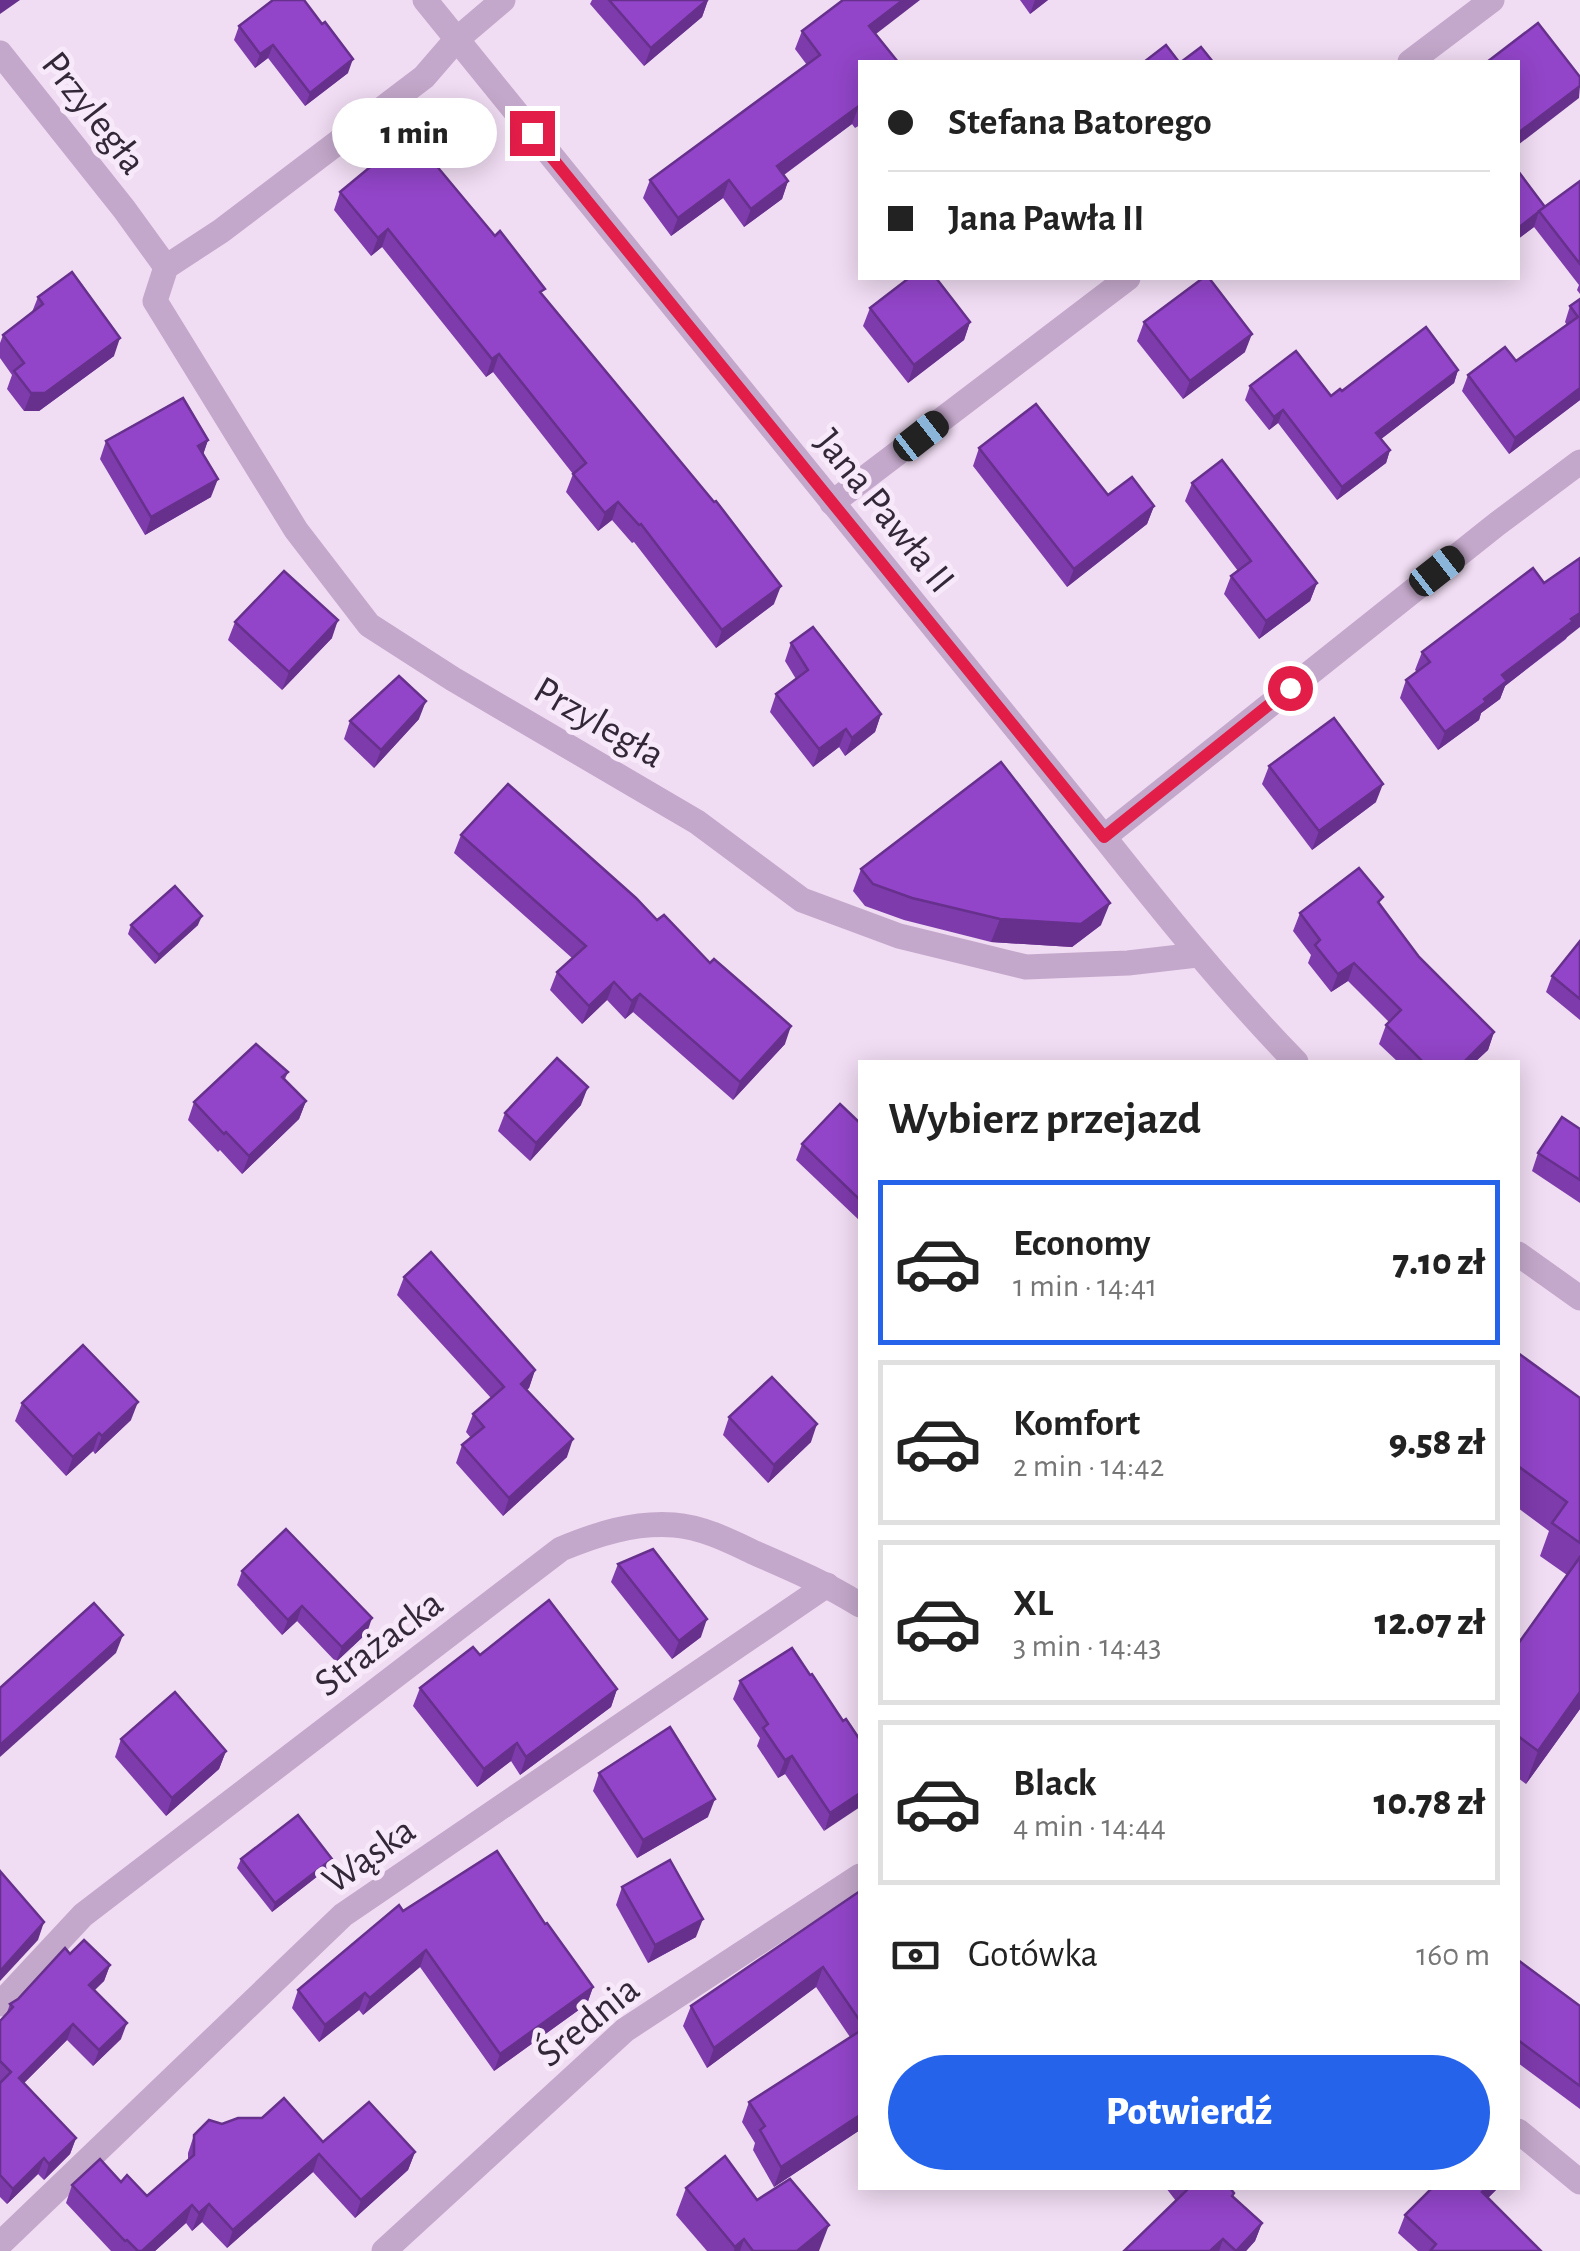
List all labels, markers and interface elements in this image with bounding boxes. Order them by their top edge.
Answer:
street label: Przyległa [34,45,153,182]
callout: 1 min [332,98,497,168]
text: Stefana Batorego [948,104,1212,142]
route end [510,111,555,156]
text: 1 min [380,117,449,149]
text: Jana Pawła II [948,200,1144,238]
car [888,406,954,466]
street label: Jana Pawła II [807,422,962,600]
car [1404,541,1470,601]
route start [1268,666,1313,711]
street label: Przyległa [527,670,671,776]
text: Wybierz przejazd [888,1097,1201,1142]
icon: car [893,1218,983,1308]
text: Economy [1013,1225,1151,1263]
text: 7.10 zł [1393,1244,1485,1282]
text: 1 min · 14:41 [1013,1270,1157,1302]
icon: car [893,1398,983,1488]
text: Komfort [1013,1405,1140,1443]
text: 9.58 zł [1389,1424,1485,1462]
text: 2 min · 14:42 [1013,1450,1164,1482]
icon: car [893,1578,983,1668]
street label: Strażacka [308,1583,451,1704]
text: XL [1013,1585,1053,1623]
text: 12.07 zł [1374,1604,1485,1642]
text: 3 min · 14:43 [1013,1630,1162,1662]
icon: car [893,1758,983,1848]
text: Black [1013,1765,1097,1803]
text: 10.78 zł [1374,1784,1485,1822]
street label: Wąska [316,1810,423,1902]
text: 4 min · 14:44 [1013,1810,1166,1842]
icon: cash [888,1928,943,1983]
text: Gotówka [968,1936,1098,1974]
text: 160 m [1416,1939,1490,1971]
street label: Średnia [527,1965,647,2075]
button: Potwierdź [888,2055,1490,2170]

